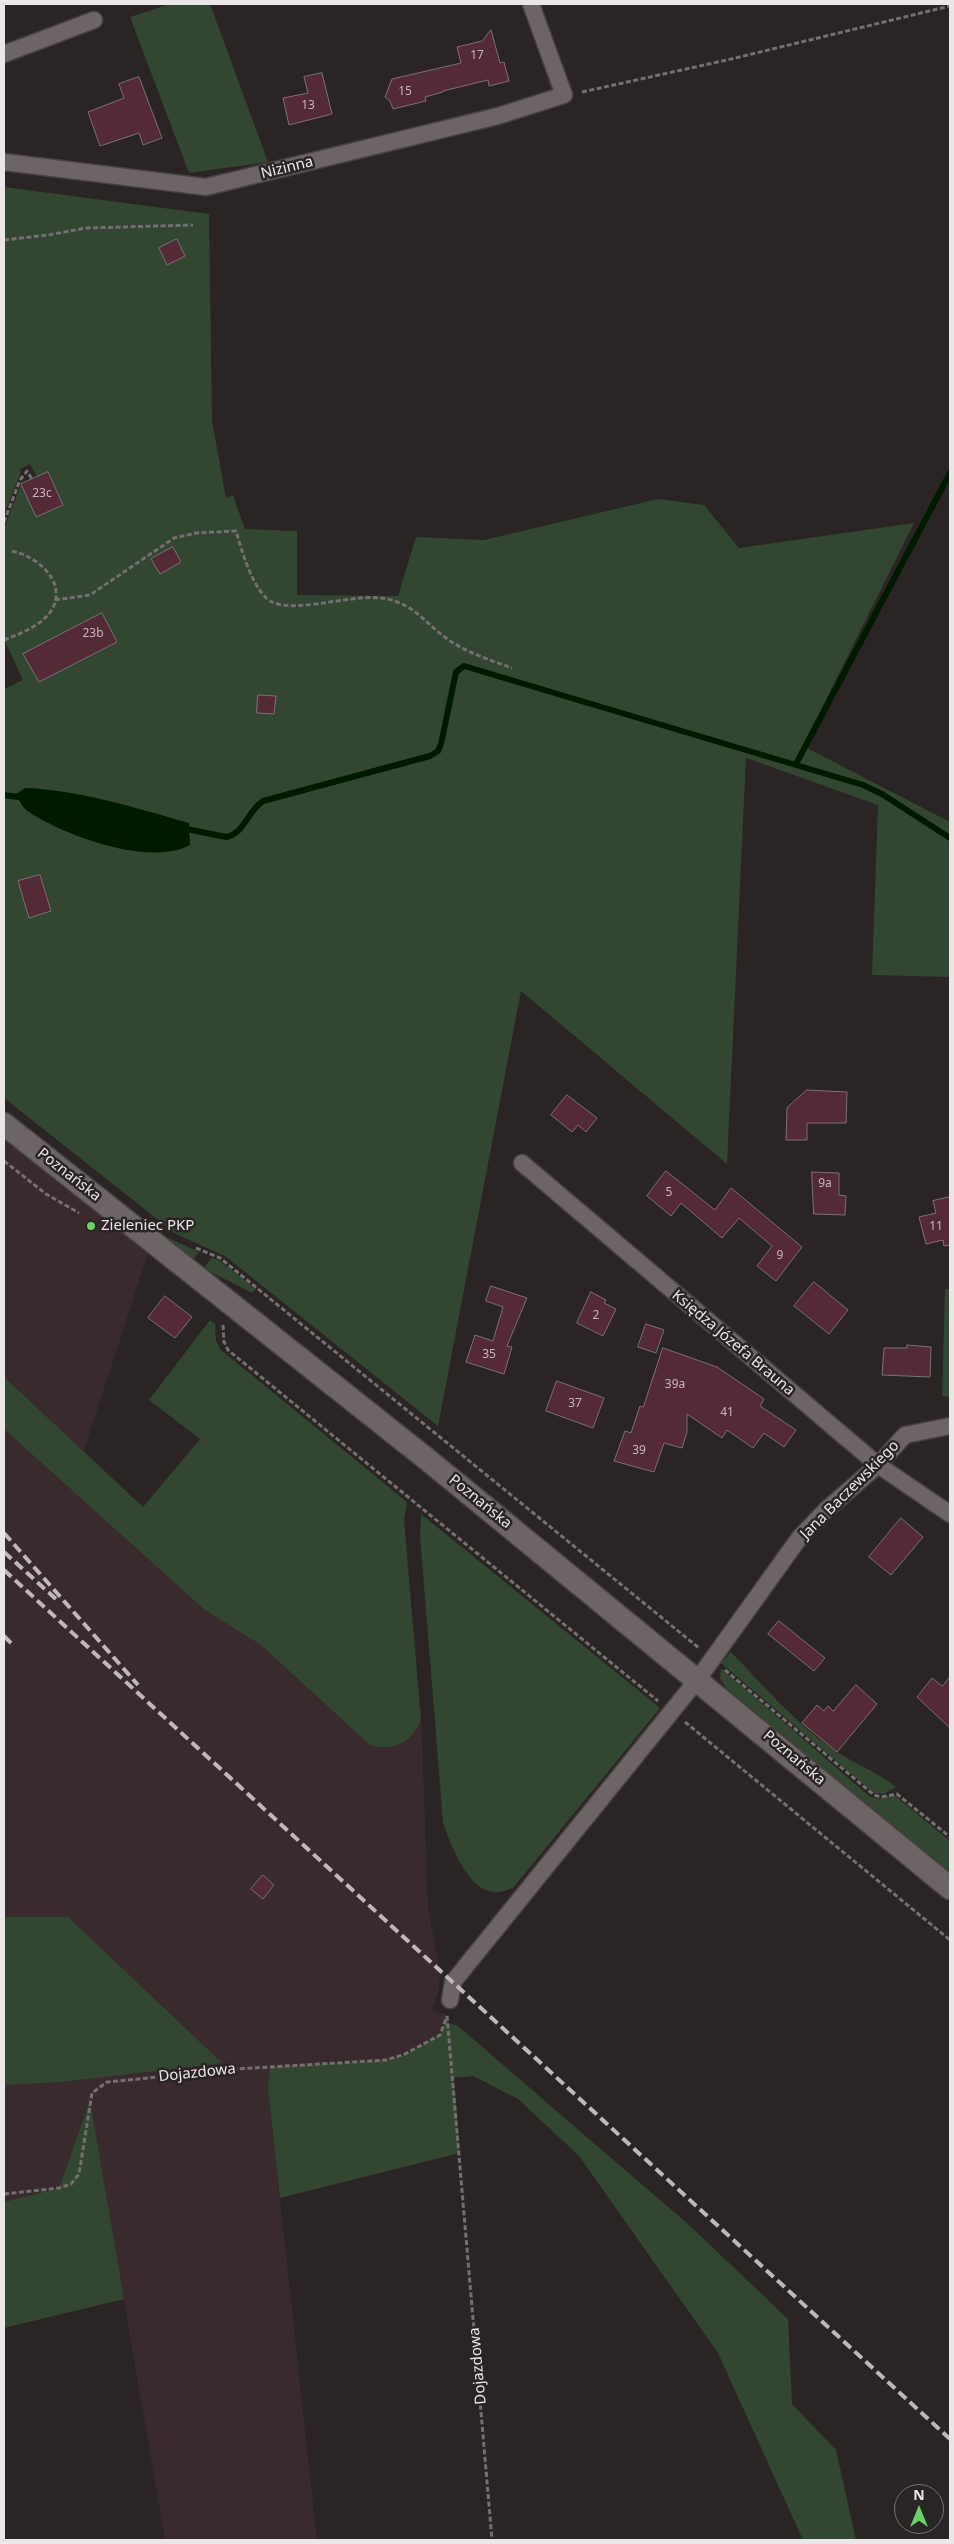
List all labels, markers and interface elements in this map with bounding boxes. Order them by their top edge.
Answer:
house number: 17 [470,49,484,63]
house number: 15 [398,85,412,99]
house number: 13 [301,99,315,113]
street label: Nizinna [259,153,315,183]
house number: 23c [32,487,52,501]
house number: 23b [82,627,104,641]
street label: Poznańska [34,1145,104,1205]
house number: 9a [818,1177,832,1191]
house number: 5 [666,1186,672,1200]
place label: Zieleniec PKP [101,1217,194,1235]
marker: Zieleniec PKP [85,1220,97,1232]
house number: 11 [929,1220,943,1234]
house number: 9 [777,1249,783,1263]
street label: Księdza Józefa Brauna [668,1286,798,1400]
house number: 2 [593,1309,599,1323]
house number: 35 [482,1348,496,1362]
house number: 39a [665,1378,685,1392]
house number: 37 [568,1397,582,1411]
house number: 41 [720,1406,734,1420]
street label: Jana Baczewskiego [797,1437,903,1543]
house number: 39 [632,1444,646,1458]
street label: Poznańska [445,1471,515,1533]
street label: Poznańska [759,1727,829,1789]
street label: Dojazdowa [157,2060,237,2086]
street label: Dojazdowa [466,2327,490,2405]
north arrow [894,2484,944,2534]
text: N [913,2485,925,2504]

